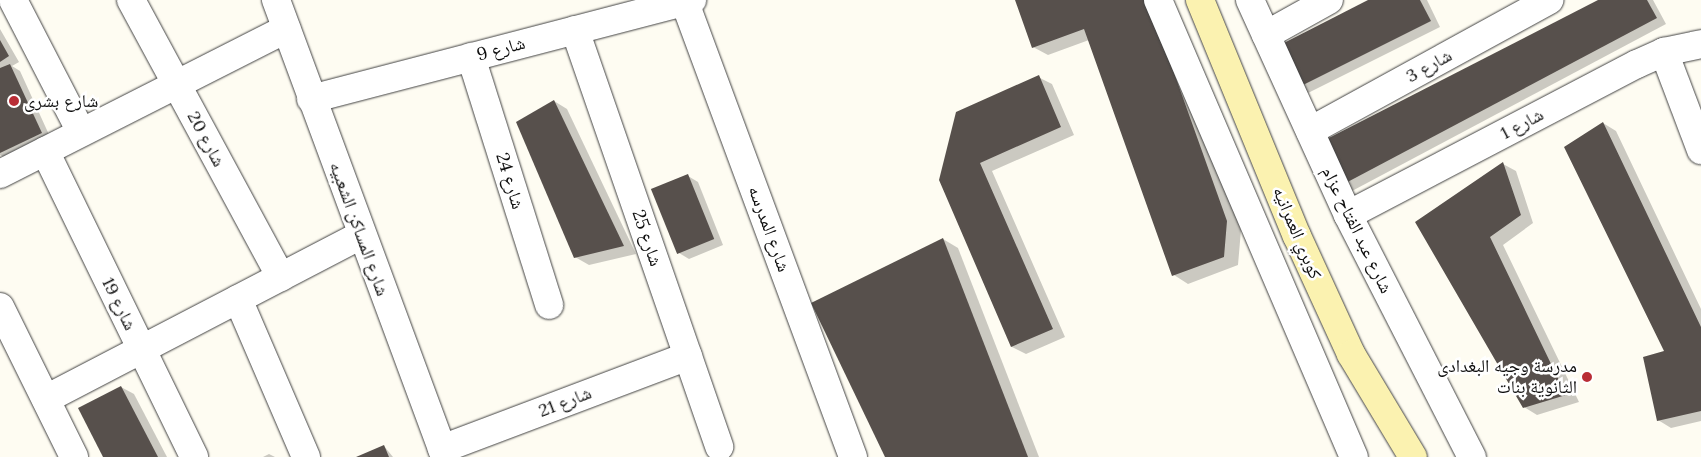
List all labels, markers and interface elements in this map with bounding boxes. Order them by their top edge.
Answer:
street label: شارع 9 [474,32,528,66]
street label: شارع 3 [1402,45,1456,87]
place label: شارع بشرى [24,90,98,112]
marker: شارع بشرى [8,95,20,107]
street label: شارع 1 [1497,104,1547,144]
street label: شارع 20 [182,108,230,170]
street label: شارع 24 [491,150,529,212]
street label: شارع المساكن الشعبيه [325,159,393,299]
street label: شارع عبد الفتاح عزام [1317,163,1397,297]
street label: شارع المدرسه [743,183,795,275]
street label: كوبري العمرانيه [1268,184,1326,282]
street label: شارع 25 [627,207,667,269]
street label: شارع 19 [97,274,141,334]
place label: مدرسة وجيه البغدادى الثانوية بنات [1437,356,1577,398]
marker: مدرسة وجيه البغدادى الثانوية بنات [1581,371,1593,383]
street label: شارع 21 [535,382,595,422]

